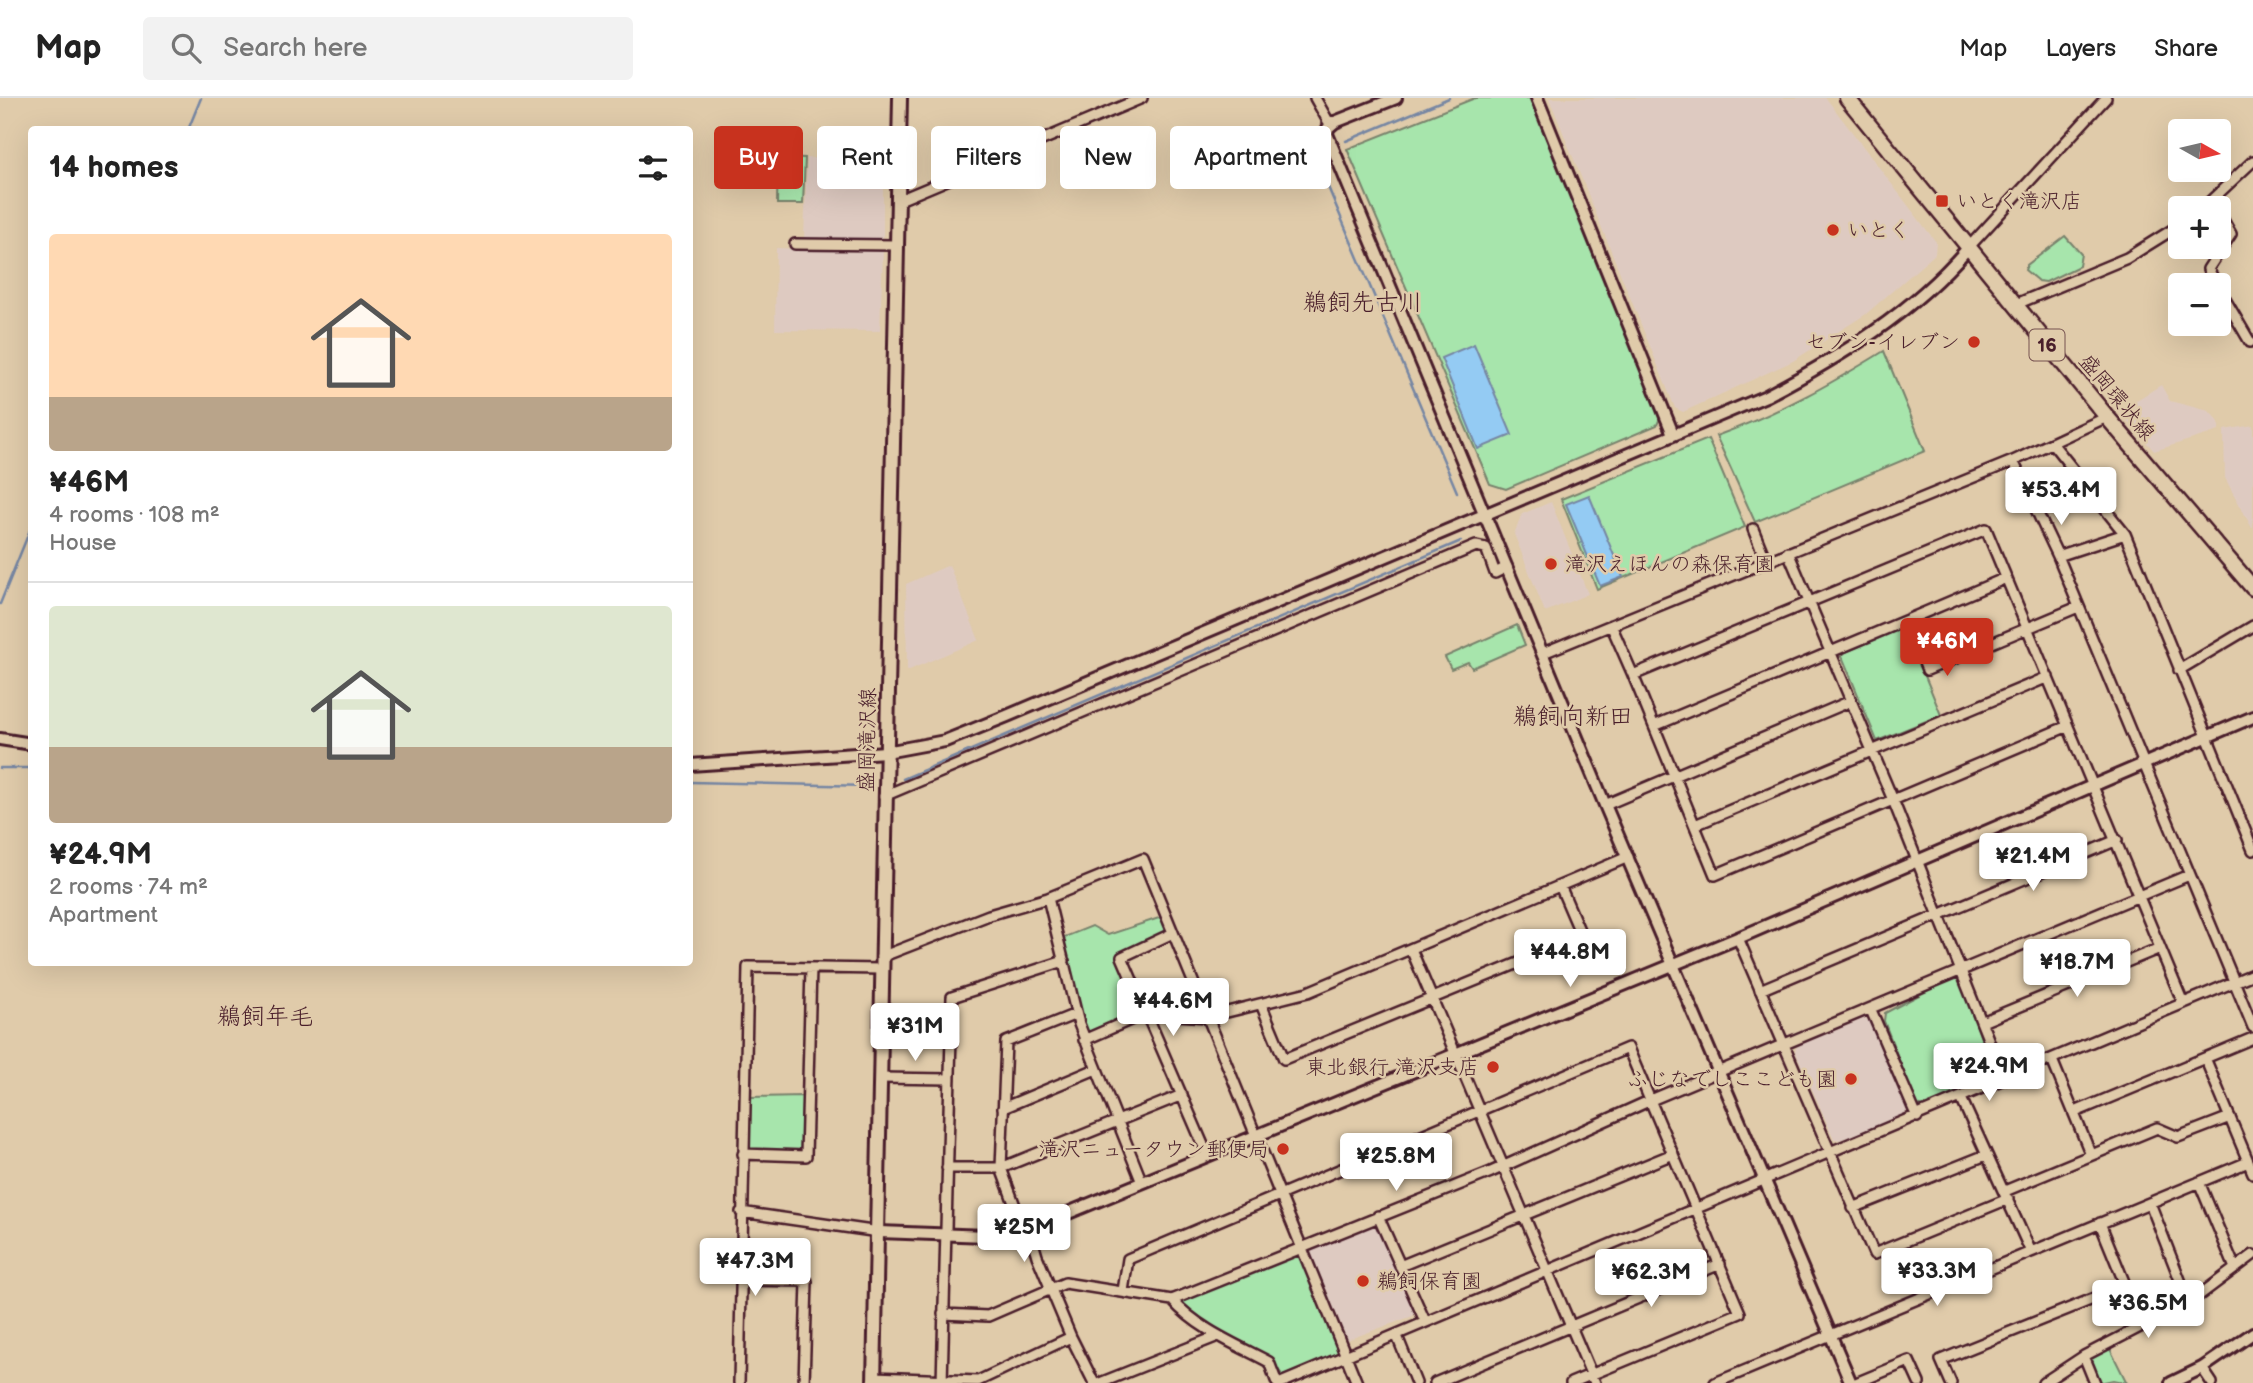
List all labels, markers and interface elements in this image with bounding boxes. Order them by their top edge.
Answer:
search box [143,17,633,80]
text: Map [35,28,101,68]
icon: search [167,29,205,67]
text: Search here [223,33,367,64]
text: Map [1959,34,2007,63]
text: Layers [2045,34,2116,63]
text: Share [2154,34,2218,63]
north arrow [2168,119,2231,182]
map controls [2168,119,2231,336]
chip: Buy [714,126,803,189]
chip: Rent [817,126,917,189]
chip: Filters [931,126,1046,189]
chip: New [1060,126,1156,189]
chip: Apartment [1170,126,1331,189]
icon: filters [634,149,672,187]
text: 14 homes [49,150,178,186]
place label: いとく滝沢店 [1956,189,2082,214]
marker: いとく滝沢店 [1934,193,1950,209]
button: + [2168,196,2231,259]
place label: いとく [1847,218,1910,243]
marker: いとく [1825,222,1841,238]
button: − [2168,273,2231,336]
icon: home [298,280,424,406]
district label: 鵜飼先古川 [1303,288,1423,317]
place label: セブン-イレブン [1805,330,1960,355]
road number: 16 [2030,330,2064,360]
marker: セブン-イレブン [1966,334,1982,350]
street label: 盛岡環状線 [2073,349,2160,446]
text: ¥46M [49,465,129,501]
pin: ¥53.4M [2004,468,2118,527]
text: ¥53.4M [2021,476,2101,504]
text: 4 rooms · 108 m² [49,501,220,529]
text: House [49,529,116,557]
place label: 滝沢えほんの森保育園 [1565,552,1775,577]
marker: 滝沢えほんの森保育園 [1543,556,1559,572]
pin: ¥46M [1906,618,1988,678]
text: ¥46M [1916,627,1978,655]
icon: home [298,652,424,778]
street label: 盛岡滝沢線 [854,687,881,793]
district label: 鵜飼向新田 [1513,702,1633,731]
pin: ¥21.4M [1976,834,2090,893]
text: ¥24.9M [49,837,152,873]
text: ¥21.4M [1995,842,2071,870]
text: 2 rooms · 74 m² [49,873,208,901]
text: Apartment [49,901,158,929]
pin: ¥44.8M [1513,930,1627,989]
text: ¥44.8M [1530,938,1610,966]
pin: ¥18.7M [2020,940,2134,999]
text: ¥18.7M [2039,948,2115,976]
pin: ¥44.6M [1116,978,1230,1038]
text: ¥44.6M [1133,987,1213,1015]
district label: 鵜飼年毛 [217,1002,313,1031]
pin: ¥31M [874,1004,956,1063]
text: ¥31M [886,1012,944,1040]
pin: ¥24.9M [1932,1044,2046,1103]
text: ¥24.9M [1950,1052,2028,1080]
place label: 東北銀行 滝沢支店 [1305,1055,1479,1080]
marker: 東北銀行 滝沢支店 [1485,1059,1501,1075]
place label: ふじなでしここども園 [1627,1067,1837,1092]
marker: ふじなでしここども園 [1843,1071,1859,1087]
pin: ¥25.8M [1339,1134,1453,1193]
place label: 滝沢ニュータウン郵便局 [1038,1137,1269,1162]
marker: 滝沢ニュータウン郵便局 [1275,1141,1291,1157]
text: ¥25.8M [1356,1142,1436,1170]
pin: ¥25M [983,1204,1065,1264]
text: ¥25M [993,1213,1055,1241]
pin: ¥47.3M [698,1238,812,1298]
text: ¥47.3M [716,1247,794,1275]
pin: ¥33.3M [1880,1248,1994,1308]
pin: ¥62.3M [1594,1250,1708,1309]
text: ¥33.3M [1897,1257,1977,1285]
text: ¥62.3M [1611,1258,1691,1286]
place label: 鵜飼保育園 [1377,1269,1482,1294]
marker: 鵜飼保育園 [1355,1273,1371,1289]
pin: ¥36.5M [2091,1280,2205,1340]
text: ¥36.5M [2108,1289,2188,1317]

